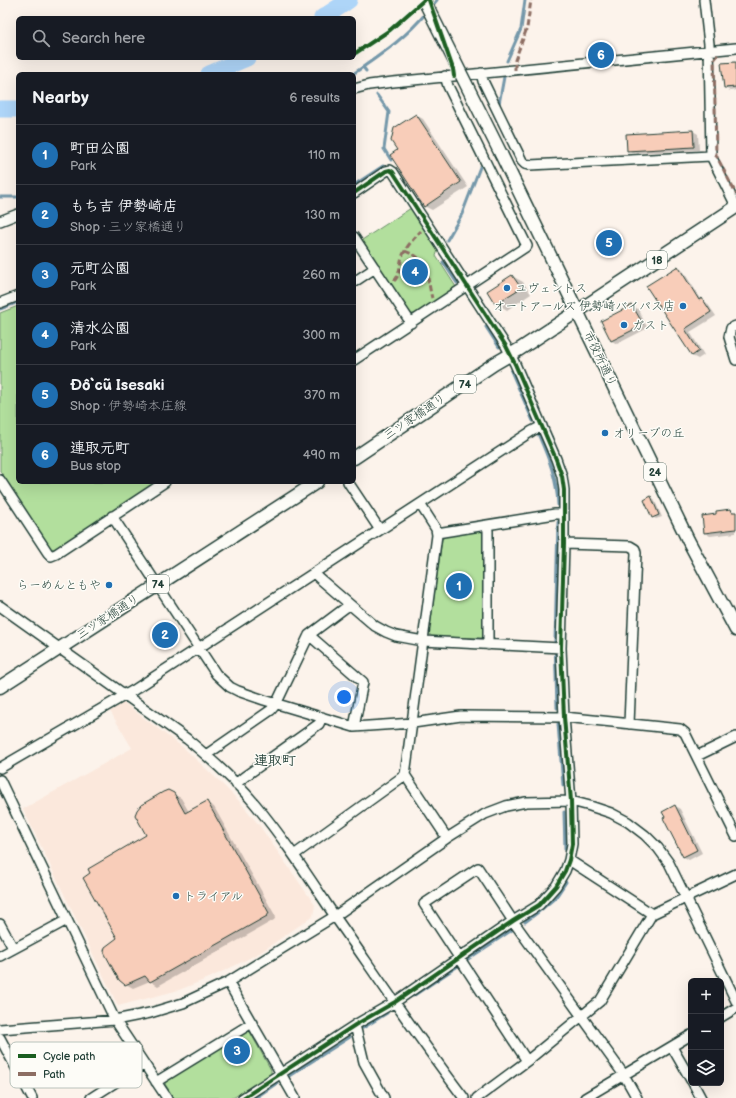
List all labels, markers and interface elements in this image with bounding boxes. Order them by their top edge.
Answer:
search box [16,16,356,60]
icon: search [30,27,52,49]
text: Search here [62,29,145,48]
pin: 6 [588,40,614,70]
text: Nearby [32,88,89,108]
text: 6 results [290,90,340,106]
text: 町田公園 [70,139,130,158]
text: 1 [42,147,48,163]
text: 110 m [308,147,340,163]
text: Park [70,158,96,174]
text: もち吉 伊勢崎店 [70,197,178,216]
text: 2 [41,207,49,223]
text: 130 m [305,207,340,223]
text: Shop · 三ツ家橋通り [70,219,186,235]
pin: 5 [596,228,622,258]
road number: 18 [647,251,667,269]
pin: 4 [402,257,428,287]
text: 元町公園 [70,259,130,278]
text: 3 [41,267,49,283]
text: 260 m [302,267,340,283]
text: Park [70,278,96,294]
place label: ユヴェントス [515,281,587,296]
marker: ユヴェントス [502,283,512,293]
place label: オートアールズ 伊勢崎バイパス店 [493,299,675,314]
marker: オートアールズ 伊勢崎バイパス店 [678,301,688,311]
place label: ガスト [632,318,669,333]
text: 清水公園 [70,319,130,338]
marker: ガスト [619,320,629,330]
text: 4 [41,327,49,343]
text: 300 m [302,327,340,343]
street label: 市役所通り [580,329,620,389]
text: Park [70,338,96,354]
road number: 74 [454,375,476,393]
text: Đồ cũ Isesaki [70,376,164,395]
text: 5 [41,387,49,403]
text: 370 m [304,387,340,403]
street label: 三ツ家橋通り [381,391,449,443]
text: Shop · 伊勢崎本庄線 [70,398,186,414]
place label: オリーブの丘 [613,426,685,441]
marker: オリーブの丘 [600,428,610,438]
text: 連取元町 [70,439,130,458]
text: 6 [41,447,49,463]
text: 490 m [303,447,340,463]
text: Bus stop [70,458,121,474]
road number: 24 [644,463,666,481]
pin: 1 [446,571,472,601]
road number: 74 [147,575,169,593]
place label: らーめんともや [17,578,101,593]
marker: らーめんともや [104,580,114,590]
street label: 三ツ家橋通り [74,591,142,643]
pin: 2 [152,620,178,650]
your location [334,687,354,707]
district label: 連取町 [254,752,296,769]
place label: トライアル [184,889,243,904]
marker: トライアル [171,891,181,901]
map controls [688,978,724,1086]
button: + [688,978,724,1014]
button: − [688,1014,724,1050]
pin: 3 [224,1036,250,1066]
legend [10,1042,142,1088]
text: Cycle path [43,1050,95,1063]
button: layers [688,1050,724,1086]
text: Path [43,1068,65,1081]

